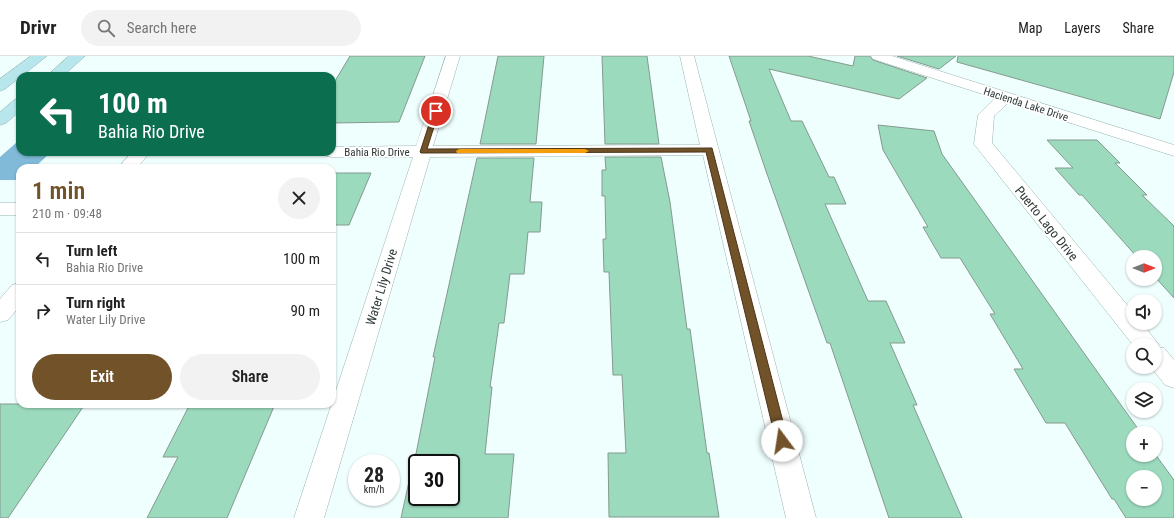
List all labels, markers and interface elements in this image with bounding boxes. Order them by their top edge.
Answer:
search box [81,10,361,46]
text: Drivr [20,16,57,39]
icon: search [95,17,117,39]
text: Search here [127,19,196,37]
text: Map [1018,20,1042,36]
text: Layers [1064,20,1101,36]
text: Share [1123,20,1154,36]
street label: Hacienda Lake Drive [982,85,1070,124]
text: 100 m [98,87,168,120]
icon: left [32,88,84,140]
pin [419,94,453,128]
icon: arrive [425,100,447,122]
text: Bahia Rio Drive [98,121,205,142]
street label: Bahia Rio Drive [344,146,410,159]
text: 1 min [32,177,85,205]
button: close [278,177,320,219]
street label: Puerto Lago Drive [1012,183,1081,264]
text: 210 m · 09:48 [32,206,102,221]
text: Turn left [66,242,117,260]
street label: Water Lily Drive [363,247,400,327]
icon: left [32,248,54,270]
text: 100 m [283,250,320,268]
north arrow [1126,250,1162,286]
map controls [1126,250,1162,506]
text: Bahia Rio Drive [66,260,143,275]
text: Turn right [66,294,125,312]
button: sound [1126,294,1162,330]
icon: right [32,300,54,322]
text: 90 m [290,302,320,320]
text: Water Lily Drive [66,312,145,327]
button: search [1126,338,1162,374]
button: Exit [32,354,172,400]
button: Share [180,354,320,400]
button: layers [1126,382,1162,418]
position arrow [761,420,803,462]
button: + [1126,426,1162,462]
speed limit sign: 30 [408,454,460,506]
text: 28 [364,463,384,487]
button: − [1126,470,1162,506]
text: km/h [364,484,384,495]

